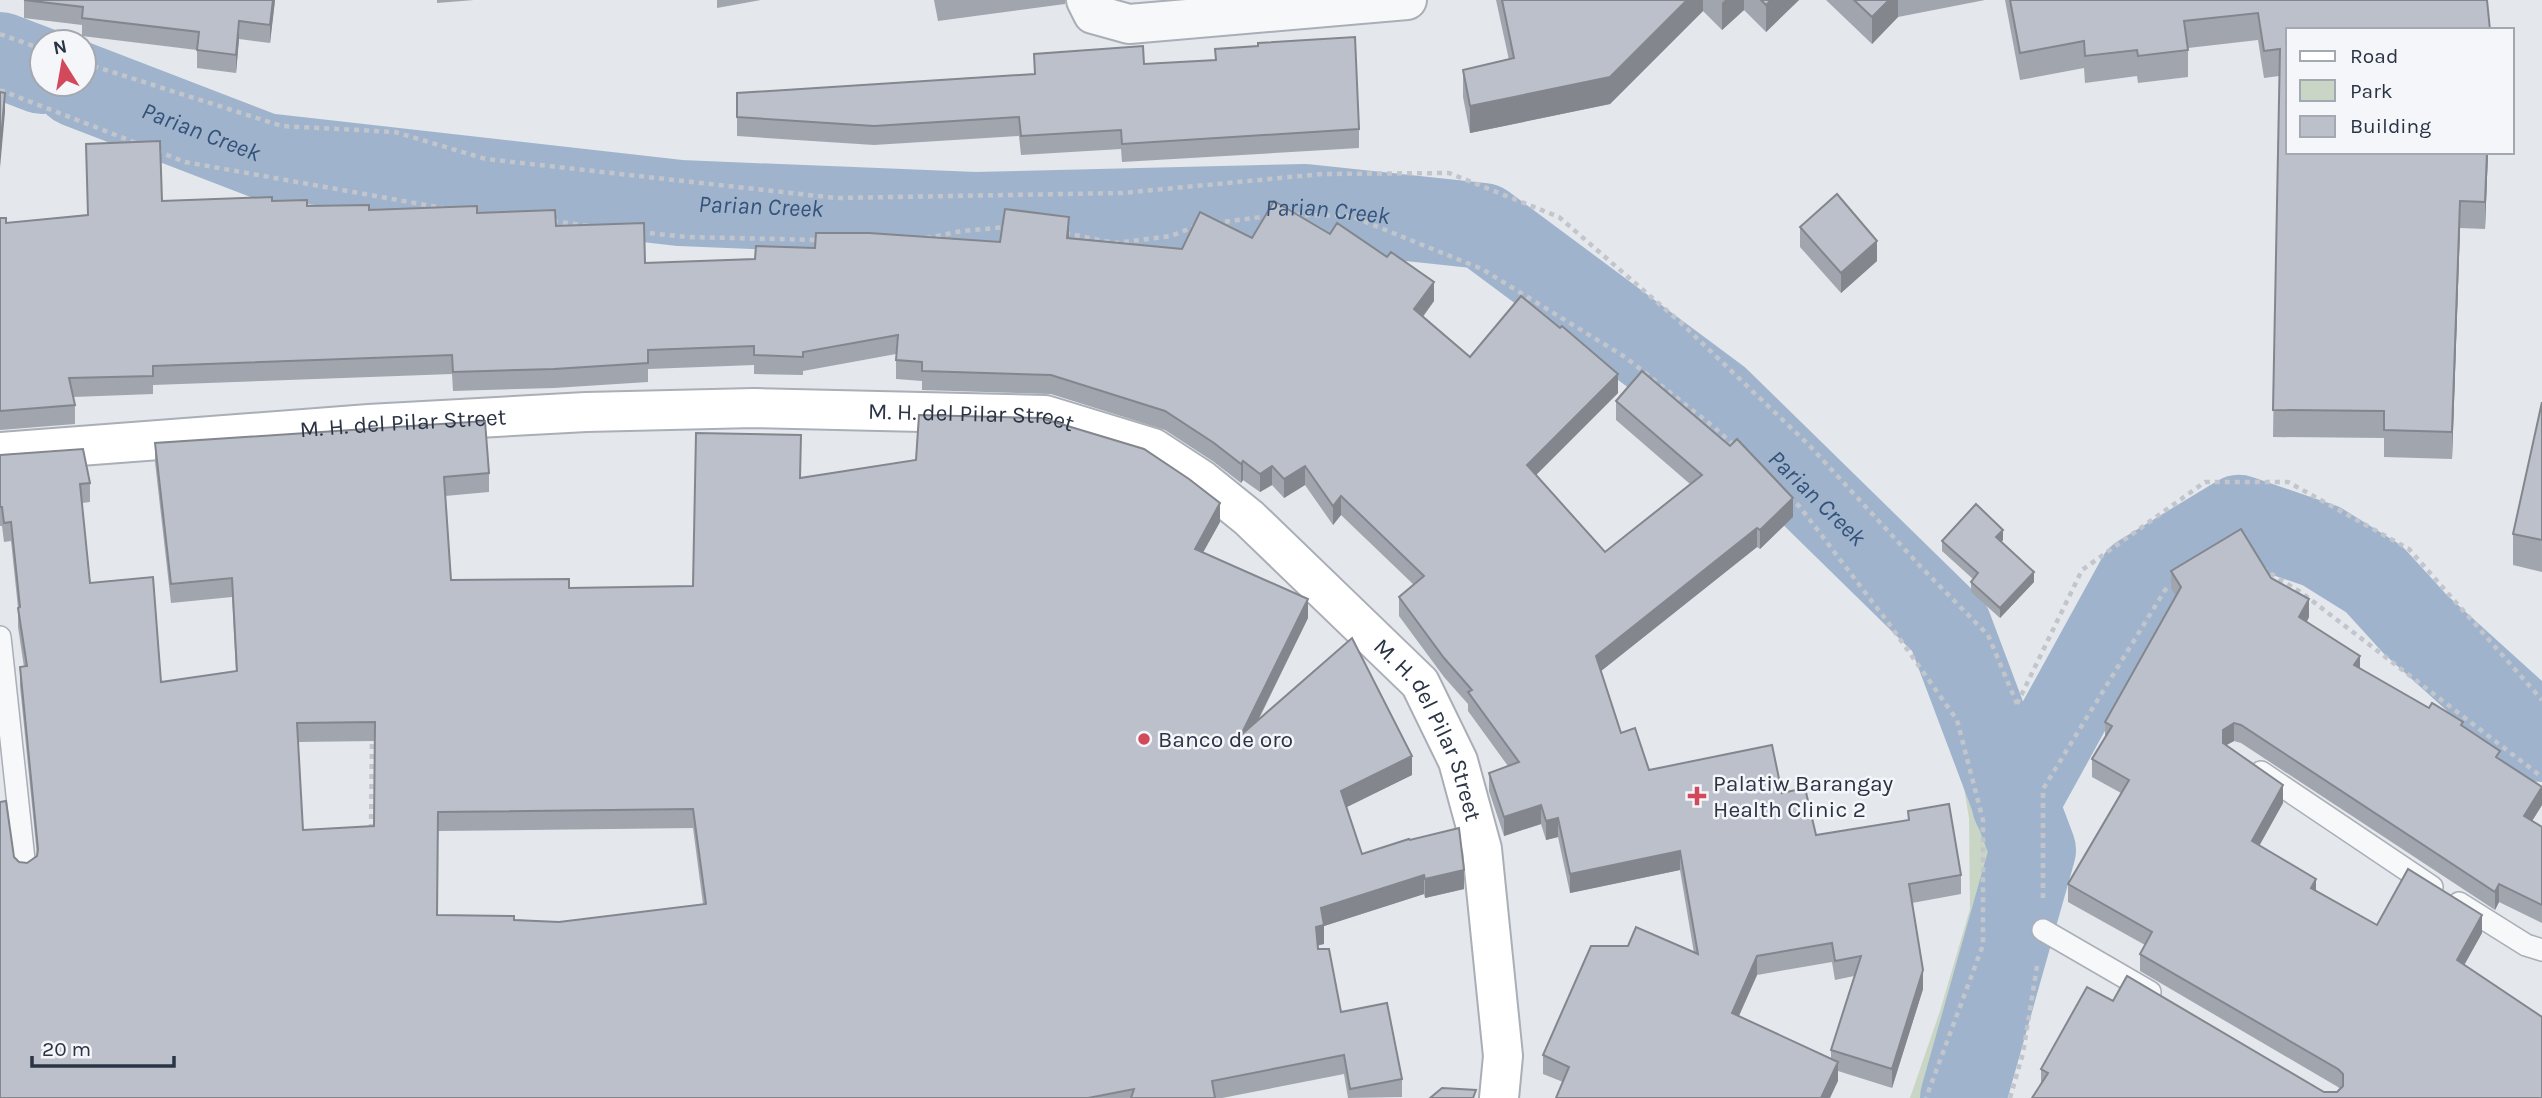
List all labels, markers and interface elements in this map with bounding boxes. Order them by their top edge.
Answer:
north arrow [28,28,98,98]
legend [2286,28,2514,154]
text: N [51,35,69,59]
text: Road [2350,44,2398,68]
text: Park [2350,79,2393,103]
water label: Parian Creek [138,96,265,168]
text: Building [2350,114,2431,138]
water label: Parian Creek [698,190,825,223]
water label: Parian Creek [1265,193,1392,230]
street label: M. H. del Pilar Street [868,398,1078,437]
street label: M. H. del Pilar Street [299,403,507,443]
water label: Parian Creek [1763,444,1872,552]
street label: M. H. del Pilar Street [1368,633,1487,825]
place label: Banco de oro [1158,726,1293,753]
marker: Banco de oro [1136,731,1152,747]
place label: Palatiw Barangay Health Clinic 2 [1713,770,1894,823]
marker: Palatiw Barangay Health Clinic 2 [1687,786,1707,806]
scale bar [32,1024,173,1068]
text: 20 m [42,1037,91,1061]

